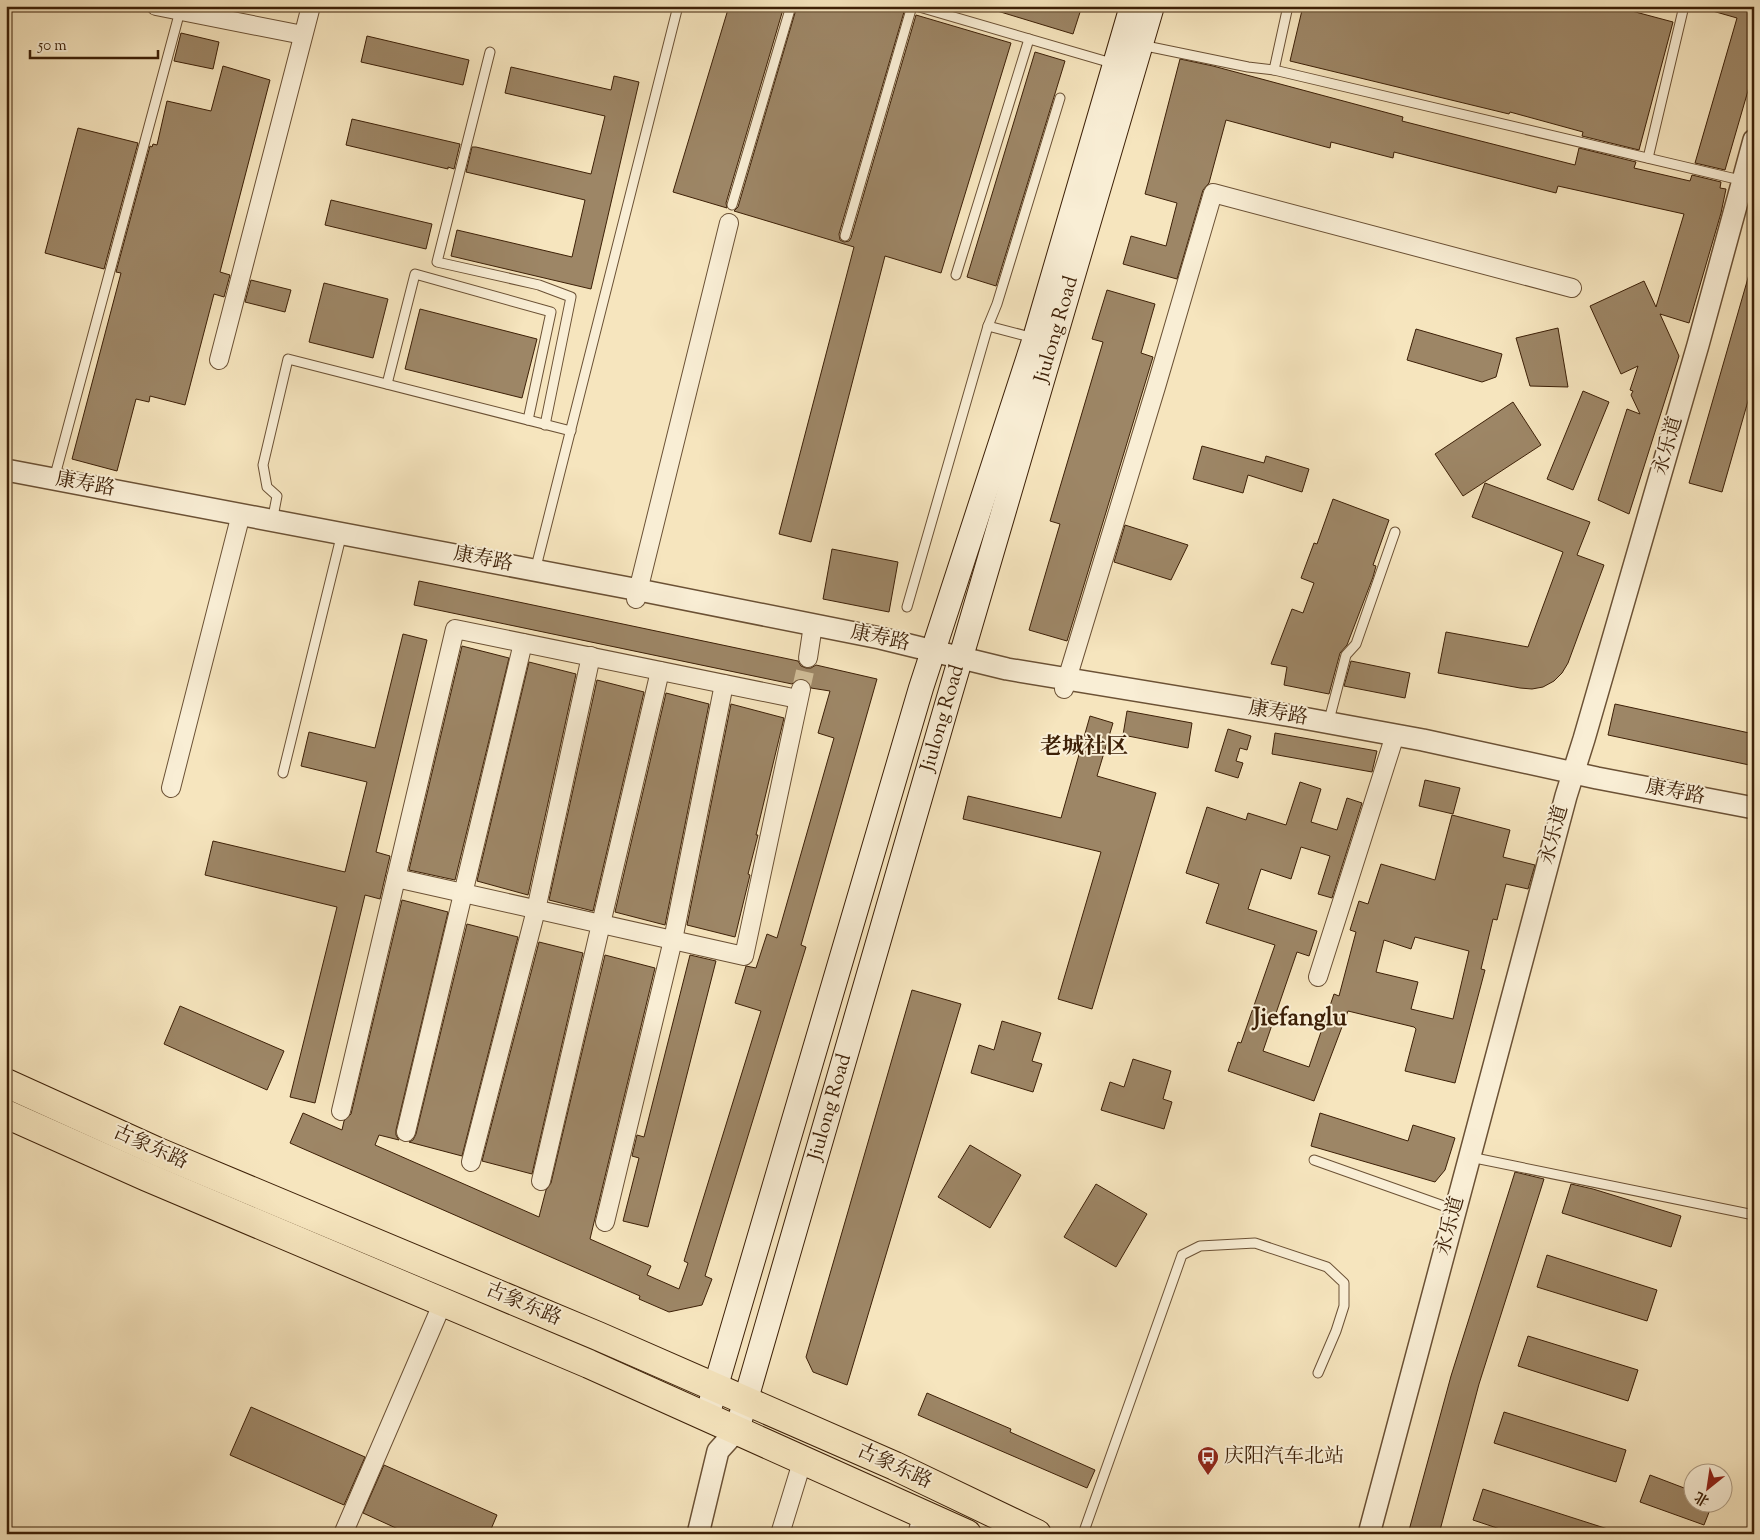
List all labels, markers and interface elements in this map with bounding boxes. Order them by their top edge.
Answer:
scale bar [30,28,158,60]
text: 50 m [37,36,67,57]
street label: Jiulong Road [1027,273,1086,387]
street label: 永乐道 [1647,413,1691,479]
street label: 康寿路 [53,466,117,504]
street label: 康寿路 [451,540,515,580]
street label: 康寿路 [848,619,912,659]
street label: Jiulong Road [914,661,972,776]
street label: 康寿路 [1246,695,1310,733]
district label: 老城社区 [1040,732,1128,764]
street label: 康寿路 [1643,773,1707,813]
street label: 永乐道 [1533,802,1577,868]
district label: Jiefanglu [1251,1001,1348,1037]
street label: Jiulong Road [801,1050,860,1165]
street label: 古象东路 [108,1118,192,1178]
street label: 永乐道 [1429,1193,1473,1259]
street label: 古象东路 [481,1276,565,1334]
street label: 古象东路 [852,1437,936,1497]
place label: 庆阳汽车北站 [1224,1443,1344,1472]
bus stop icon: 庆阳汽车北站 [1196,1445,1220,1476]
north arrow [1682,1462,1732,1512]
text: 北 [1691,1485,1714,1510]

